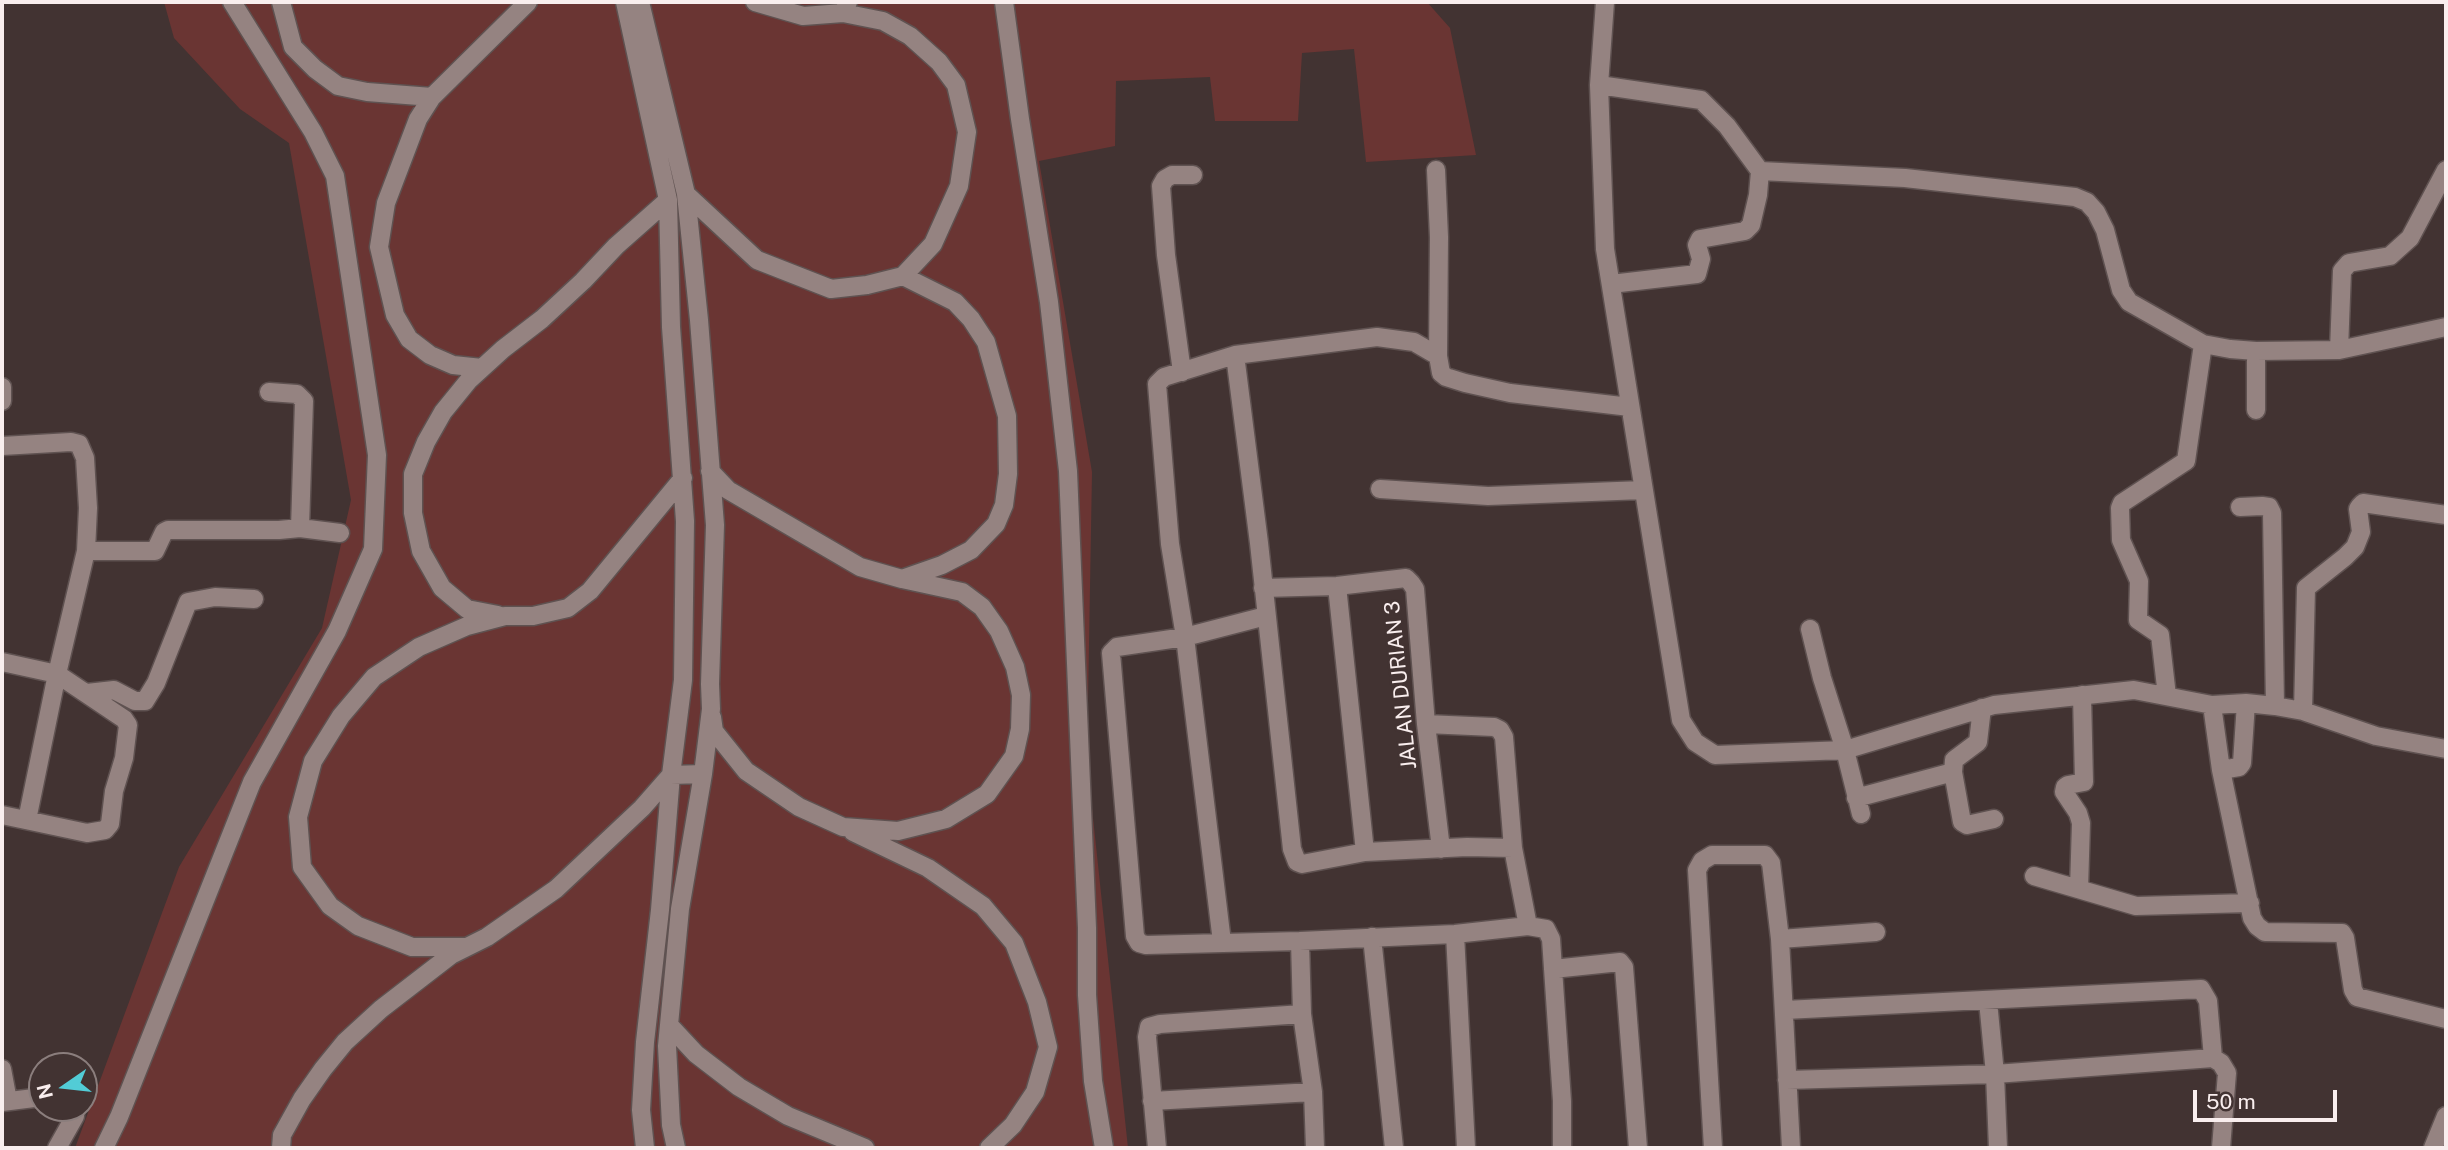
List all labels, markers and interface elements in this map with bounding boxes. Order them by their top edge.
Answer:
street label: JALAN DURIAN 3 [1380,600,1422,770]
north arrow [28,1052,98,1122]
scale bar [2196,1076,2340,1120]
text: N [32,1082,57,1101]
text: 50 m [2206,1089,2256,1114]

